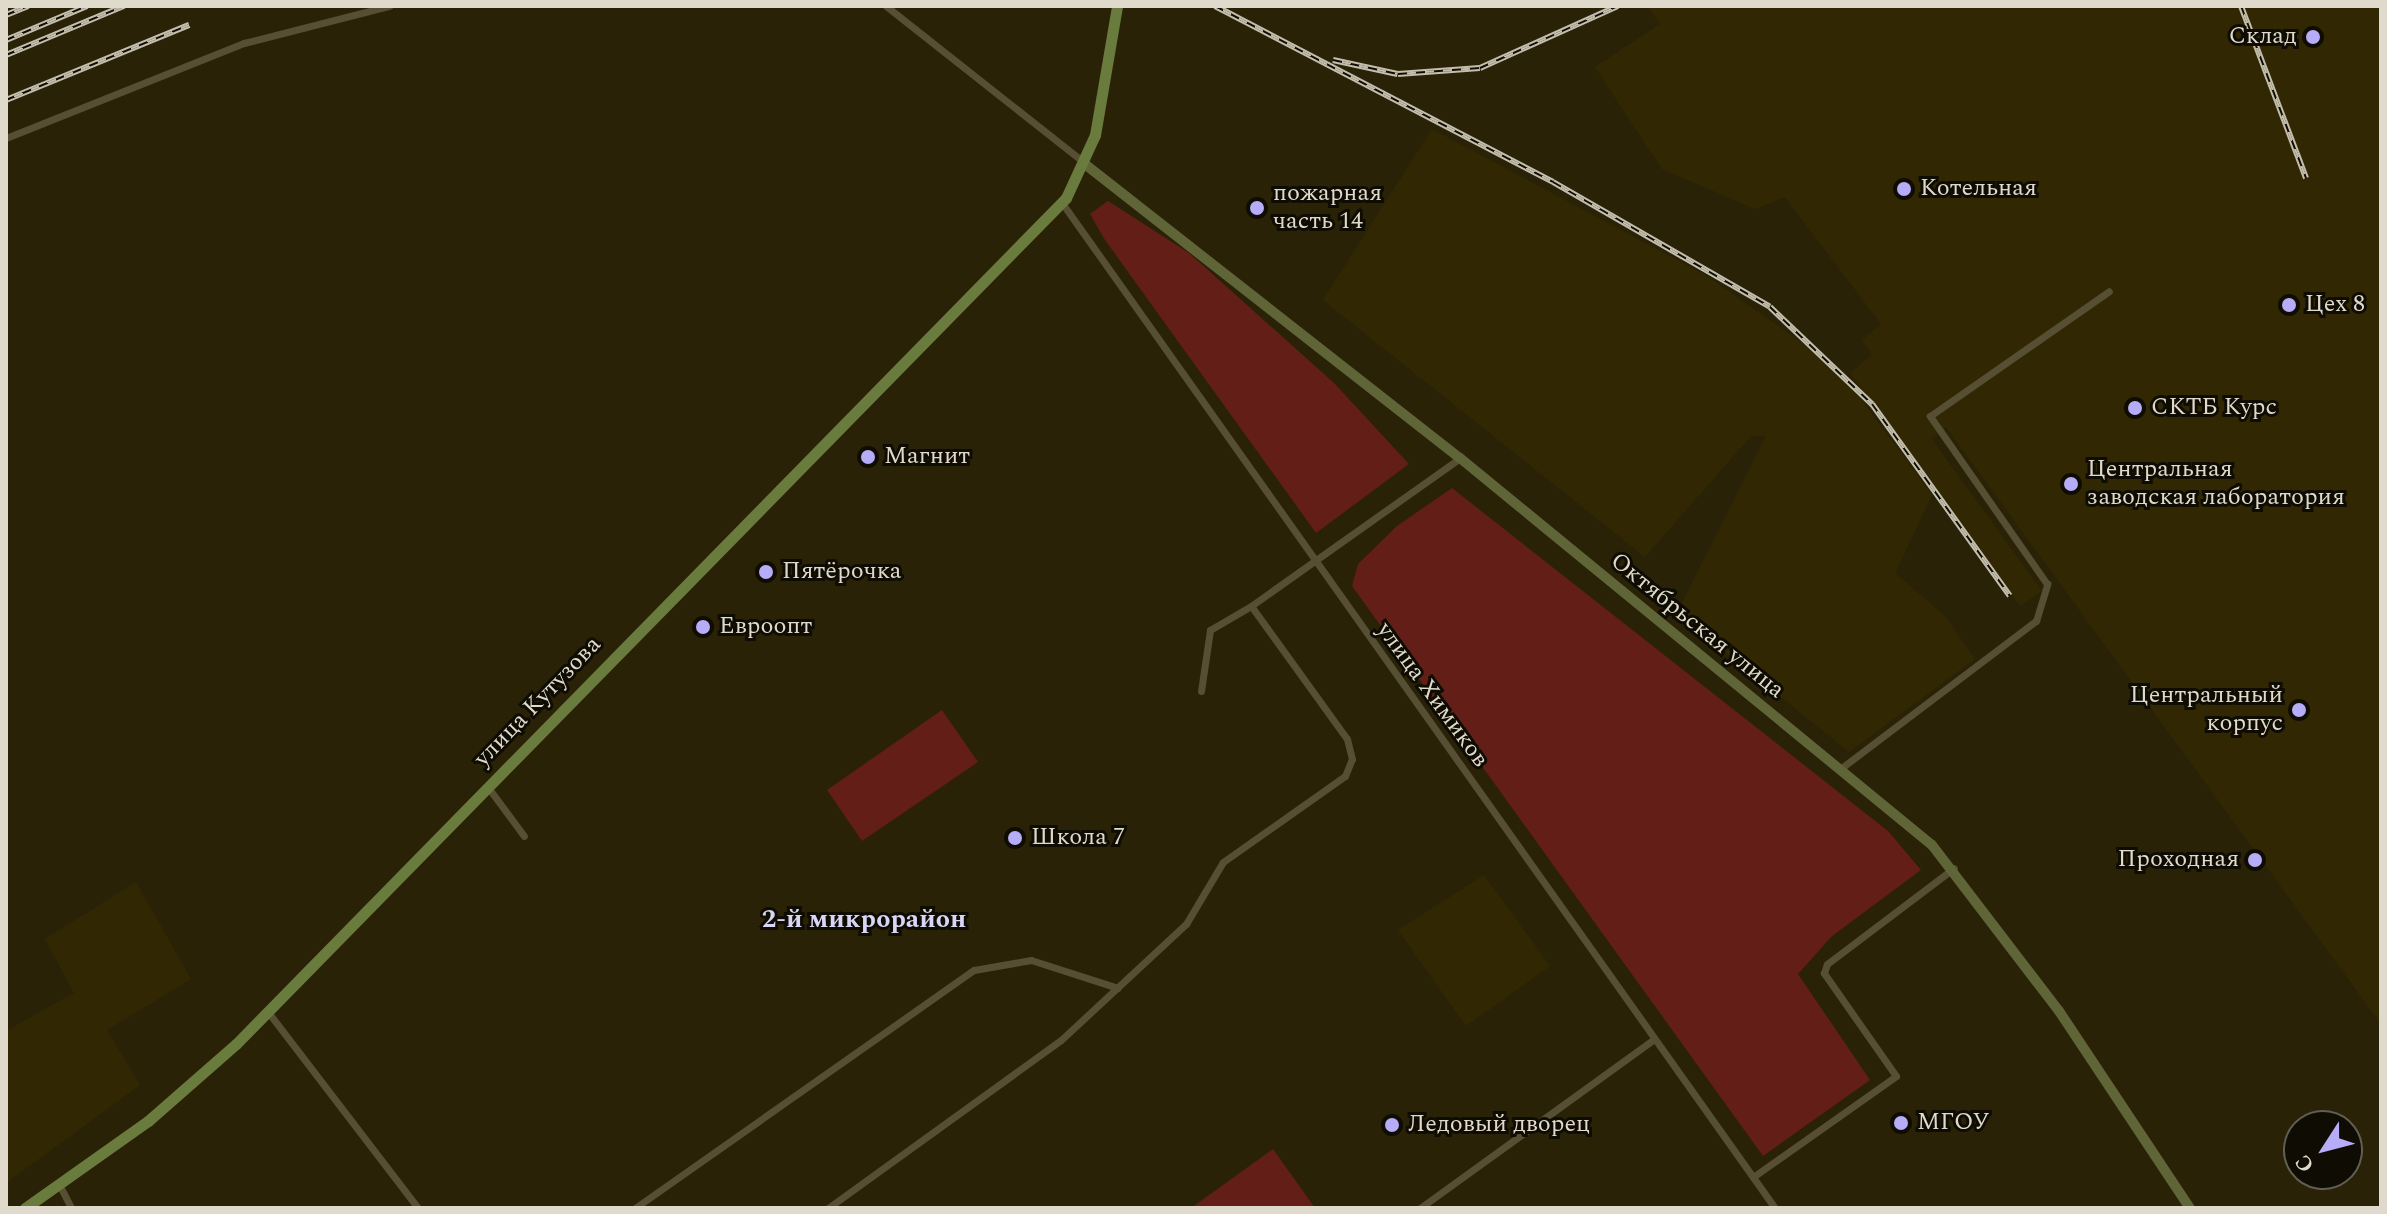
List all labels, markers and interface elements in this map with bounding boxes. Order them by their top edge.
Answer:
place label: Склад [2229,23,2297,51]
marker: Склад [2304,28,2322,46]
place label: Котельная [1920,175,2037,203]
place label: пожарная часть 14 [1273,180,1382,236]
marker: Котельная [1895,180,1913,198]
marker: пожарная часть 14 [1248,199,1266,217]
place label: Цех 8 [2305,291,2365,319]
marker: Цех 8 [2280,296,2298,314]
place label: СКТБ Курс [2151,394,2277,422]
marker: СКТБ Курс [2126,399,2144,417]
place label: Магнит [884,443,970,471]
marker: Магнит [859,448,877,466]
place label: Центральная заводская лаборатория [2087,456,2345,512]
marker: Центральная заводская лаборатория [2062,475,2080,493]
street label: Октябрьская улица [1604,547,1790,705]
place label: Пятёрочка [782,558,901,586]
marker: Пятёрочка [757,563,775,581]
place label: Евроопт [719,613,812,641]
street label: улица Химиков [1370,617,1494,773]
marker: Евроопт [694,618,712,636]
street label: улица Кутузова [469,631,607,773]
place label: Центральный корпус [2130,682,2283,738]
marker: Центральный корпус [2290,701,2308,719]
place label: Школа 7 [1031,824,1125,852]
marker: Школа 7 [1006,829,1024,847]
place label: Проходная [2118,846,2239,874]
marker: Проходная [2246,851,2264,869]
district label: 2-й микрорайон [762,904,966,936]
place label: МГОУ [1917,1109,1989,1137]
north arrow [2283,1110,2363,1190]
place label: Ледовый дворец [1408,1111,1590,1139]
marker: МГОУ [1892,1114,1910,1132]
marker: Ледовый дворец [1383,1116,1401,1134]
text: С [2287,1147,2323,1179]

